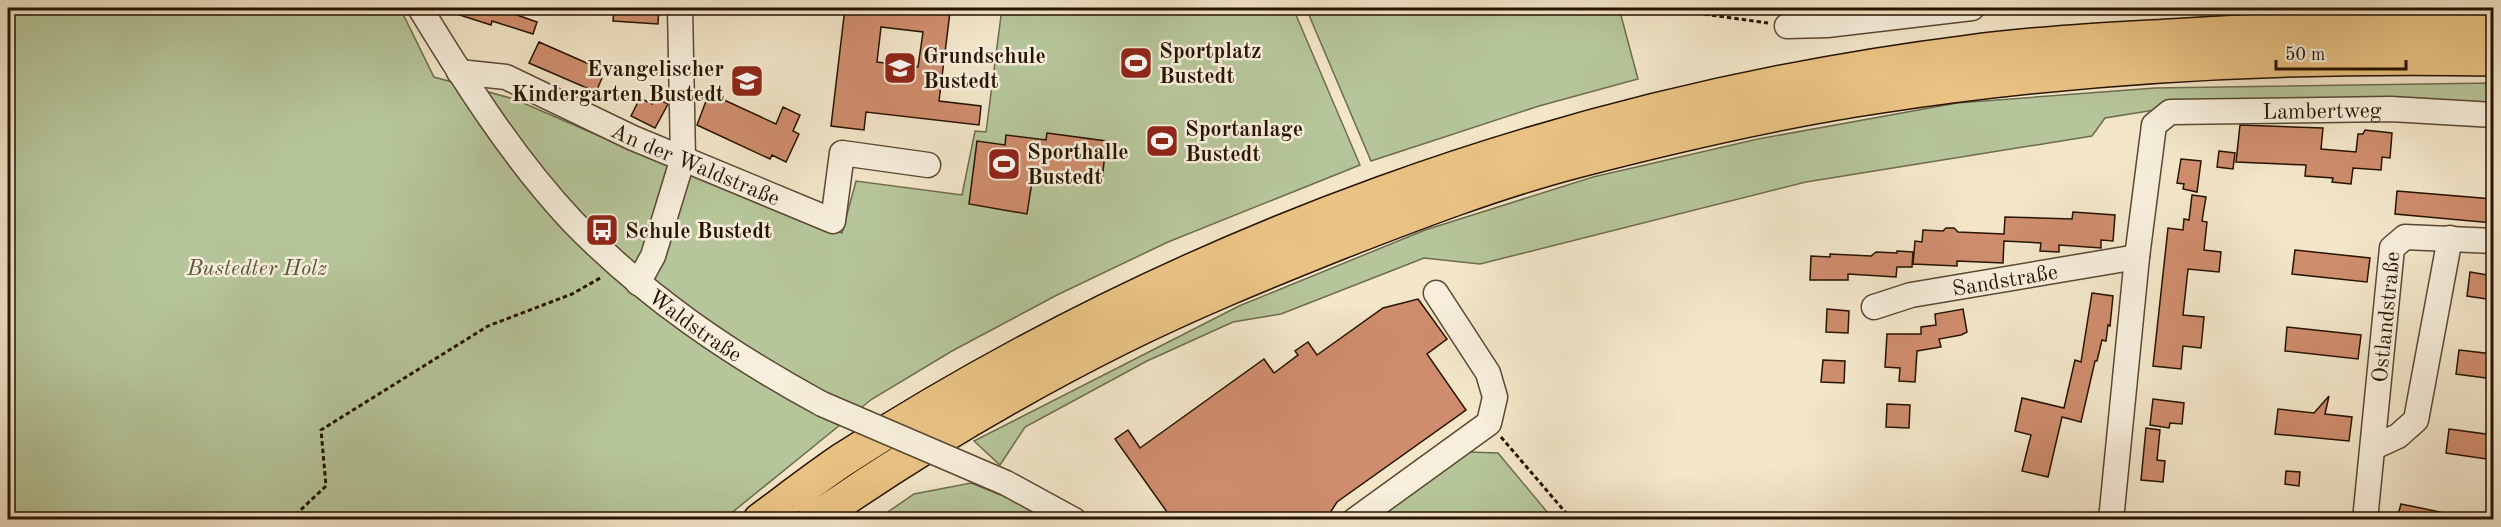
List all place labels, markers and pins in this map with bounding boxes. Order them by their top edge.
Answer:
place label: Sportplatz Bustedt [1159,41,1261,88]
sports icon: Sportplatz Bustedt [1118,45,1154,81]
place label: Grundschule Bustedt [923,46,1046,93]
school or university icon: Grundschule Bustedt [882,50,918,86]
place label: Evangelischer Kindergarten Bustedt [511,59,724,106]
school or university icon: Evangelischer Kindergarten Bustedt [729,63,765,99]
place label: Sportanlage Bustedt [1185,119,1303,166]
sports icon: Sportanlage Bustedt [1144,123,1180,159]
place label: Sporthalle Bustedt [1027,142,1129,189]
sports icon: Sporthalle Bustedt [986,146,1022,182]
bus stop icon: Schule Bustedt [584,212,620,248]
place label: Schule Bustedt [625,221,772,243]

